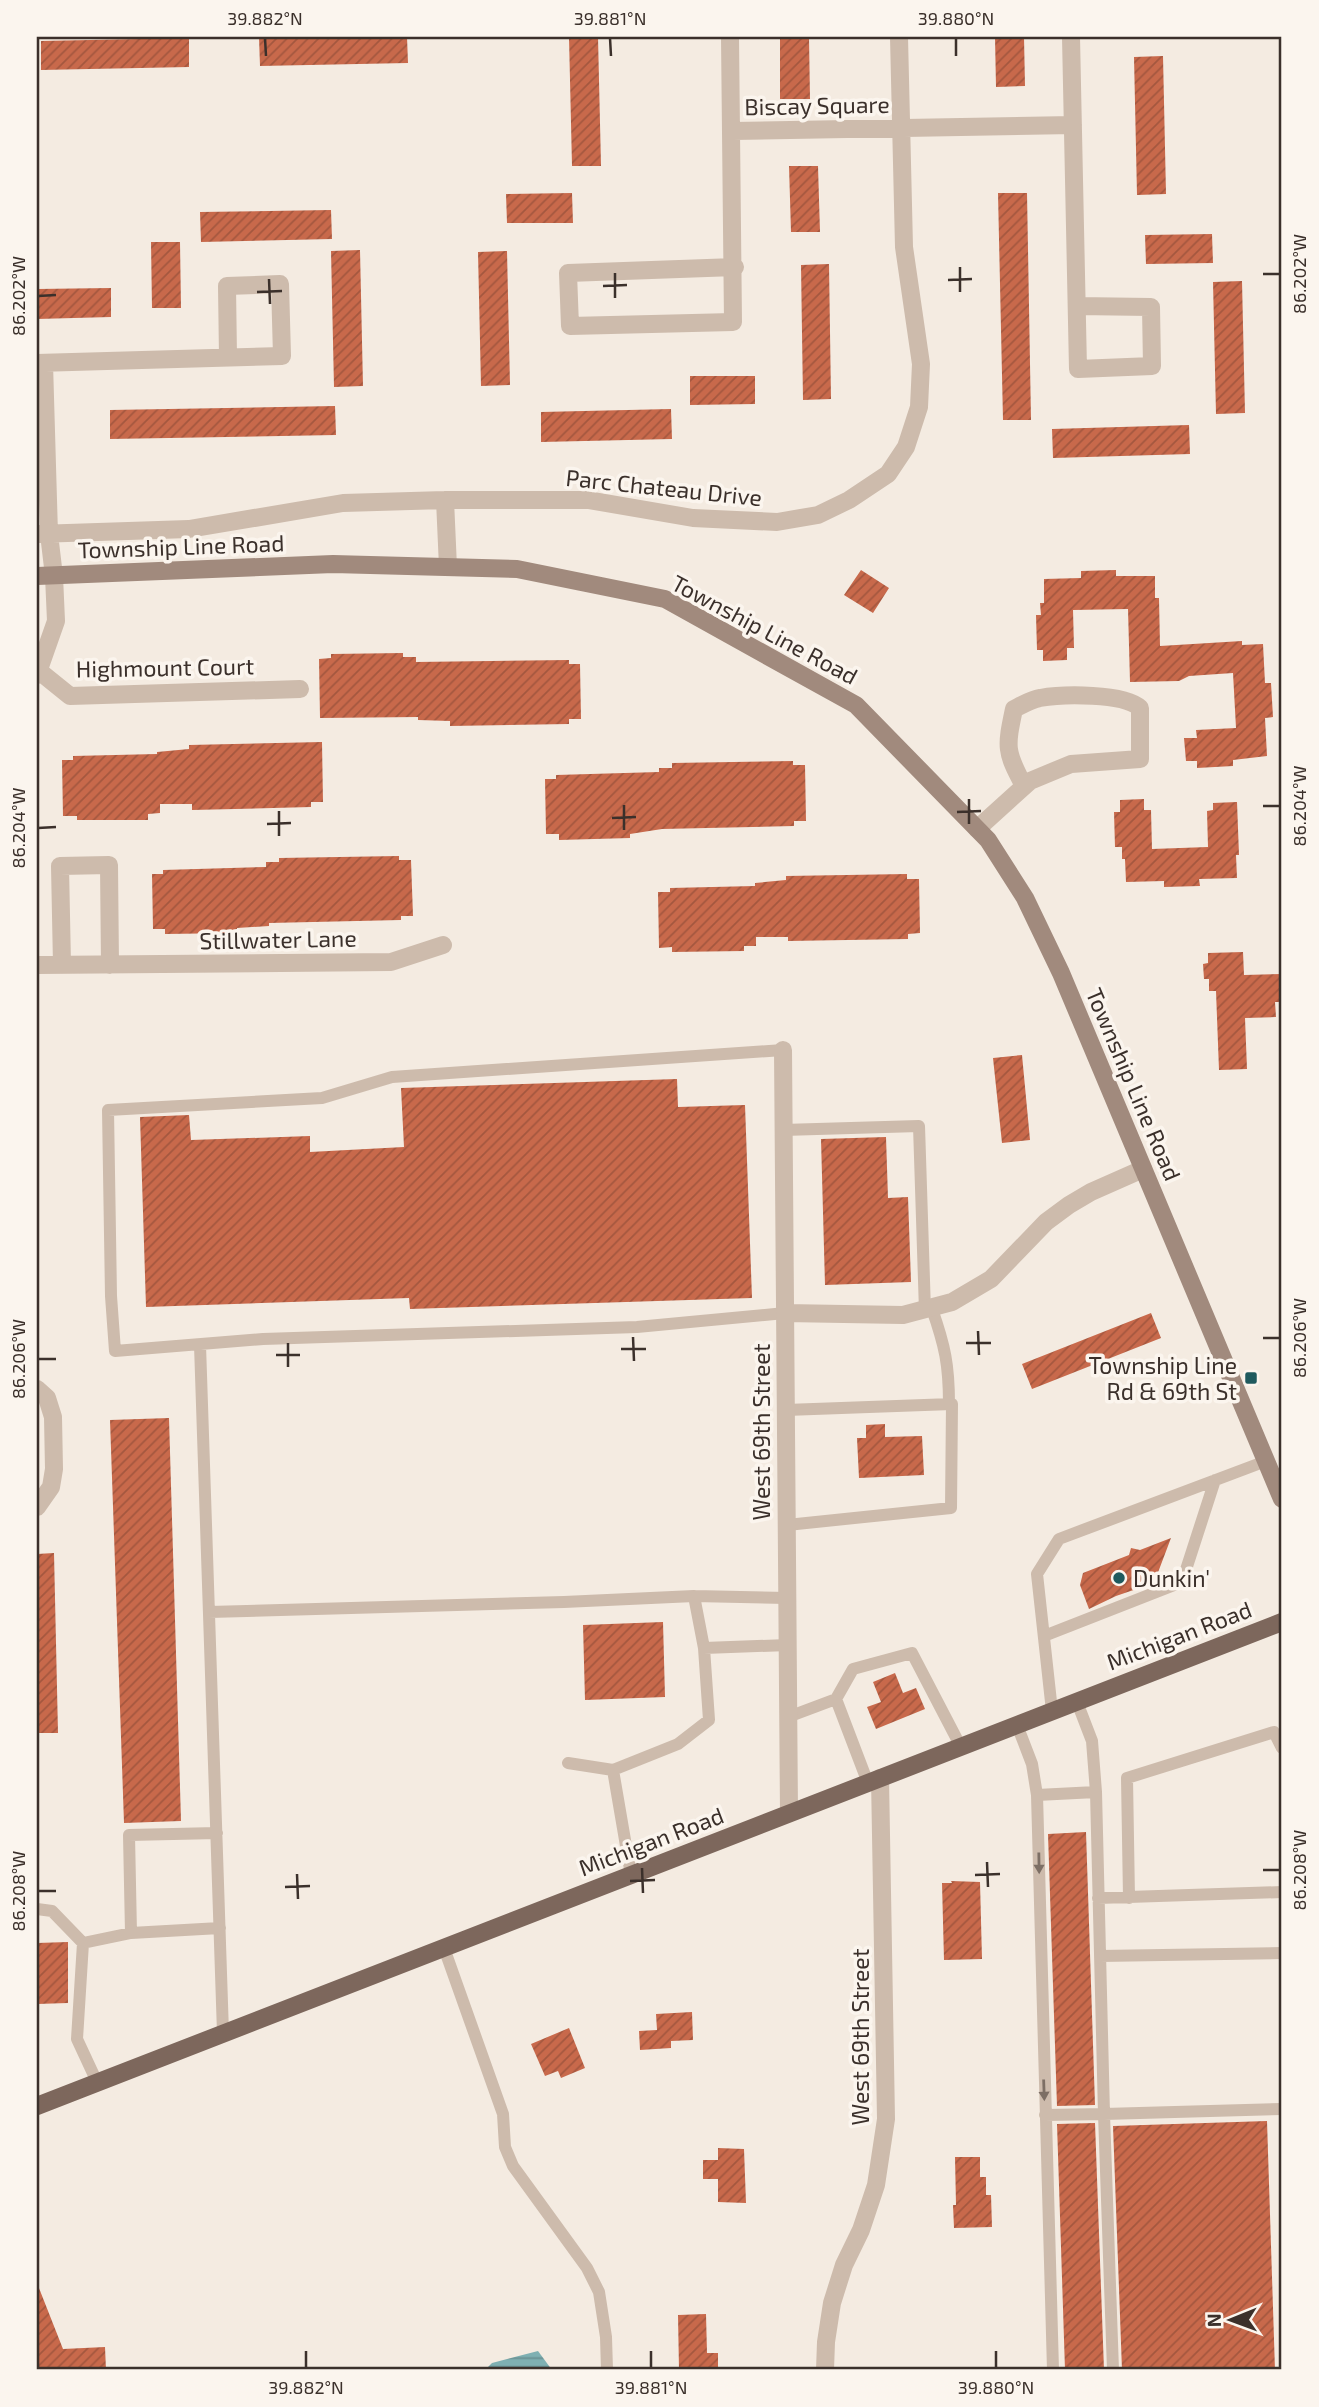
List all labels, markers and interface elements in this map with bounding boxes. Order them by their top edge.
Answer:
text: 39.882°N [227,7,303,29]
text: 39.881°N [574,7,646,29]
text: 39.880°N [918,7,994,29]
street label: Biscay Square [744,90,890,120]
text: 86.202°W [1288,234,1310,314]
text: 86.202°W [7,256,29,336]
street label: Parc Chateau Drive [565,463,763,511]
street label: Township Line Road [77,528,285,564]
street label: Township Line Road [667,568,863,690]
street label: Highmount Court [76,651,255,683]
text: 86.204°W [1288,766,1310,846]
text: 86.204°W [7,788,29,868]
street label: Stillwater Lane [199,924,357,954]
street label: Township Line Road [1081,983,1187,1185]
text: 86.206°W [1288,1298,1310,1378]
text: 86.206°W [7,1319,29,1399]
street label: West 69th Street [747,1343,775,1520]
place label: Township Line Rd & 69th St [1088,1351,1237,1405]
marker: Township Line Rd & 69th St [1243,1370,1259,1386]
place label: Dunkin' [1133,1564,1210,1592]
marker: Dunkin' [1111,1570,1127,1586]
street label: Michigan Road [1103,1595,1255,1675]
street label: Michigan Road [575,1801,727,1881]
text: 86.208°W [1288,1830,1310,1910]
text: 86.208°W [7,1851,29,1931]
one-way arrow [1033,1852,1044,1874]
street label: West 69th Street [846,1948,874,2125]
one-way arrow [1039,2080,1050,2102]
north arrow [1196,2284,1266,2354]
text: N [1202,2313,1225,2327]
text: 39.882°N [268,2376,344,2398]
text: 39.881°N [615,2376,687,2398]
text: 39.880°N [958,2376,1034,2398]

